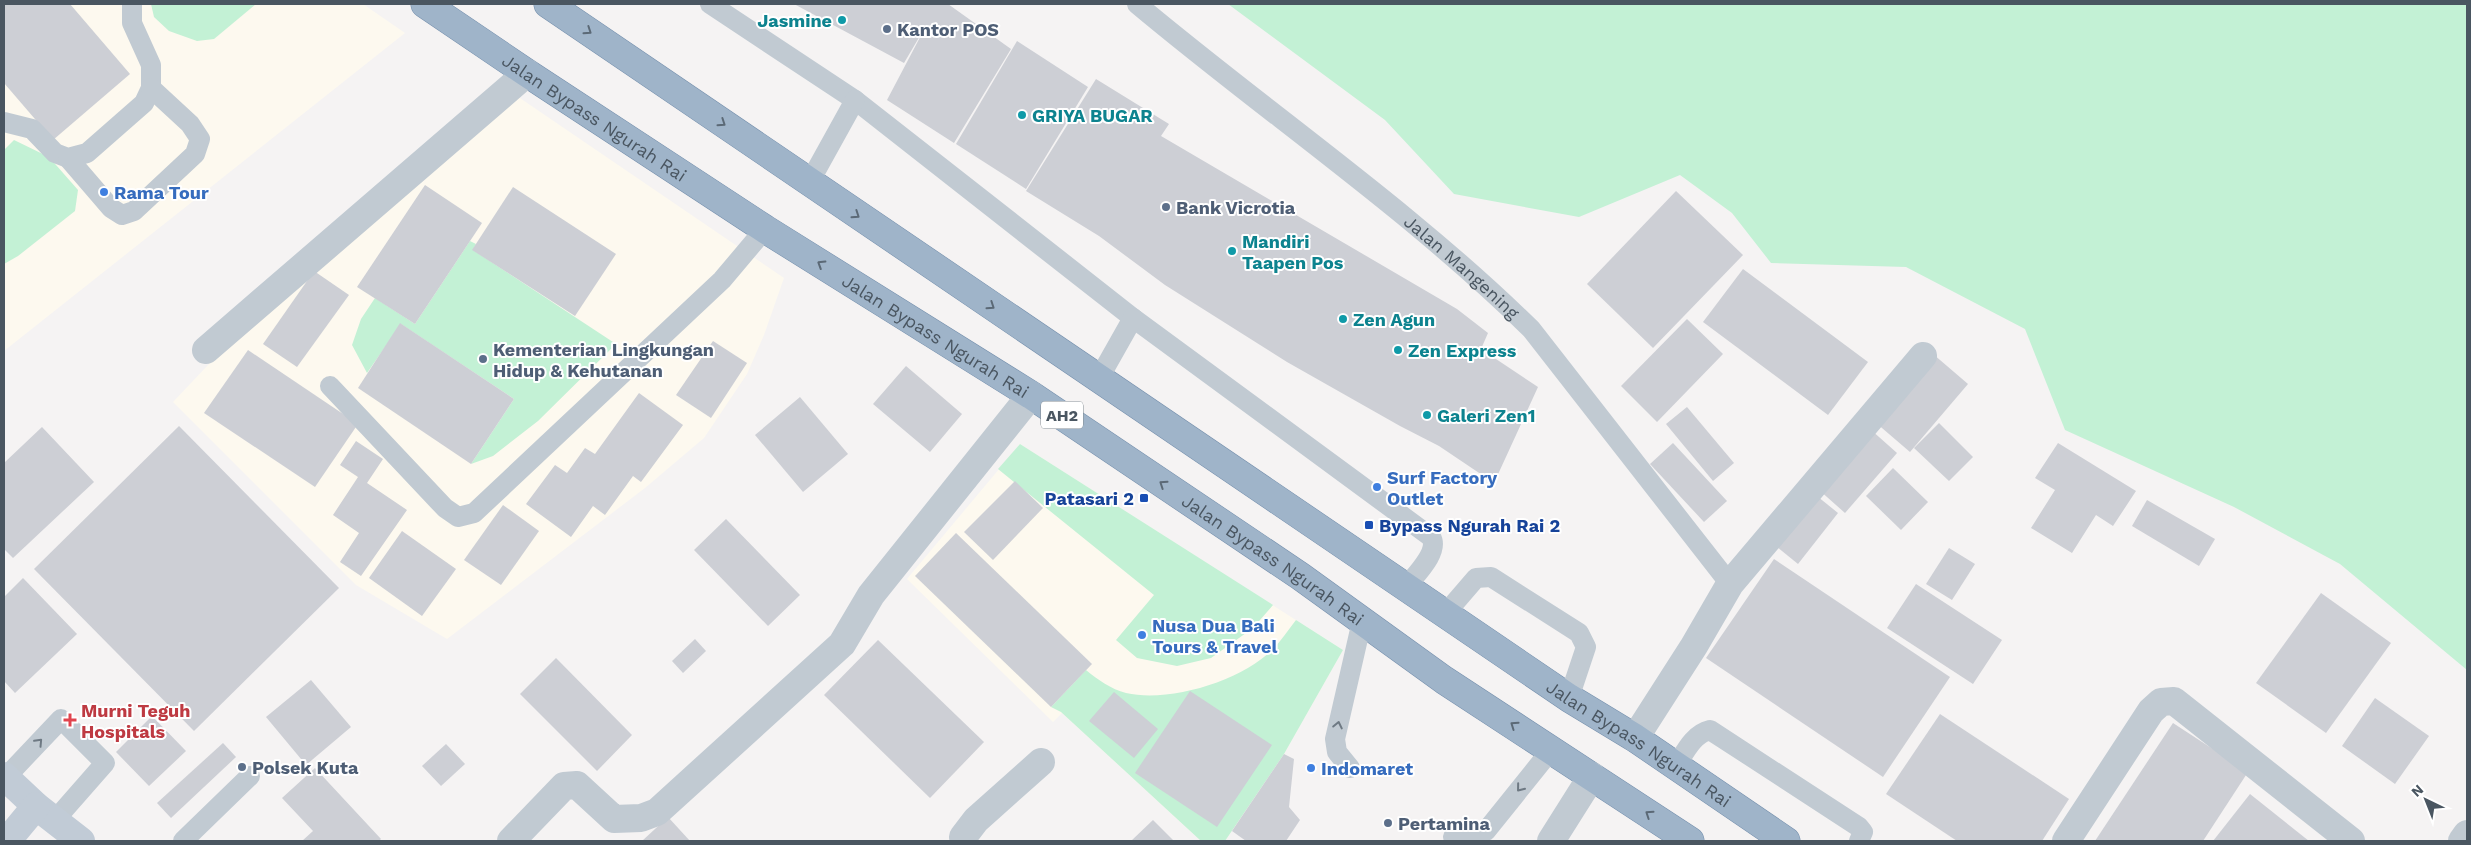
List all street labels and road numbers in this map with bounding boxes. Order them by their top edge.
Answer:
street label: Jalan Bypass Ngurah Rai [499,49,691,185]
street label: Jalan Mangening [1400,210,1524,323]
street label: Jalan Bypass Ngurah Rai [839,269,1033,402]
road number: AH2 [1041,402,1083,428]
street label: Jalan Bypass Ngurah Rai [1178,489,1368,629]
street label: Jalan Bypass Ngurah Rai [1543,676,1735,811]

